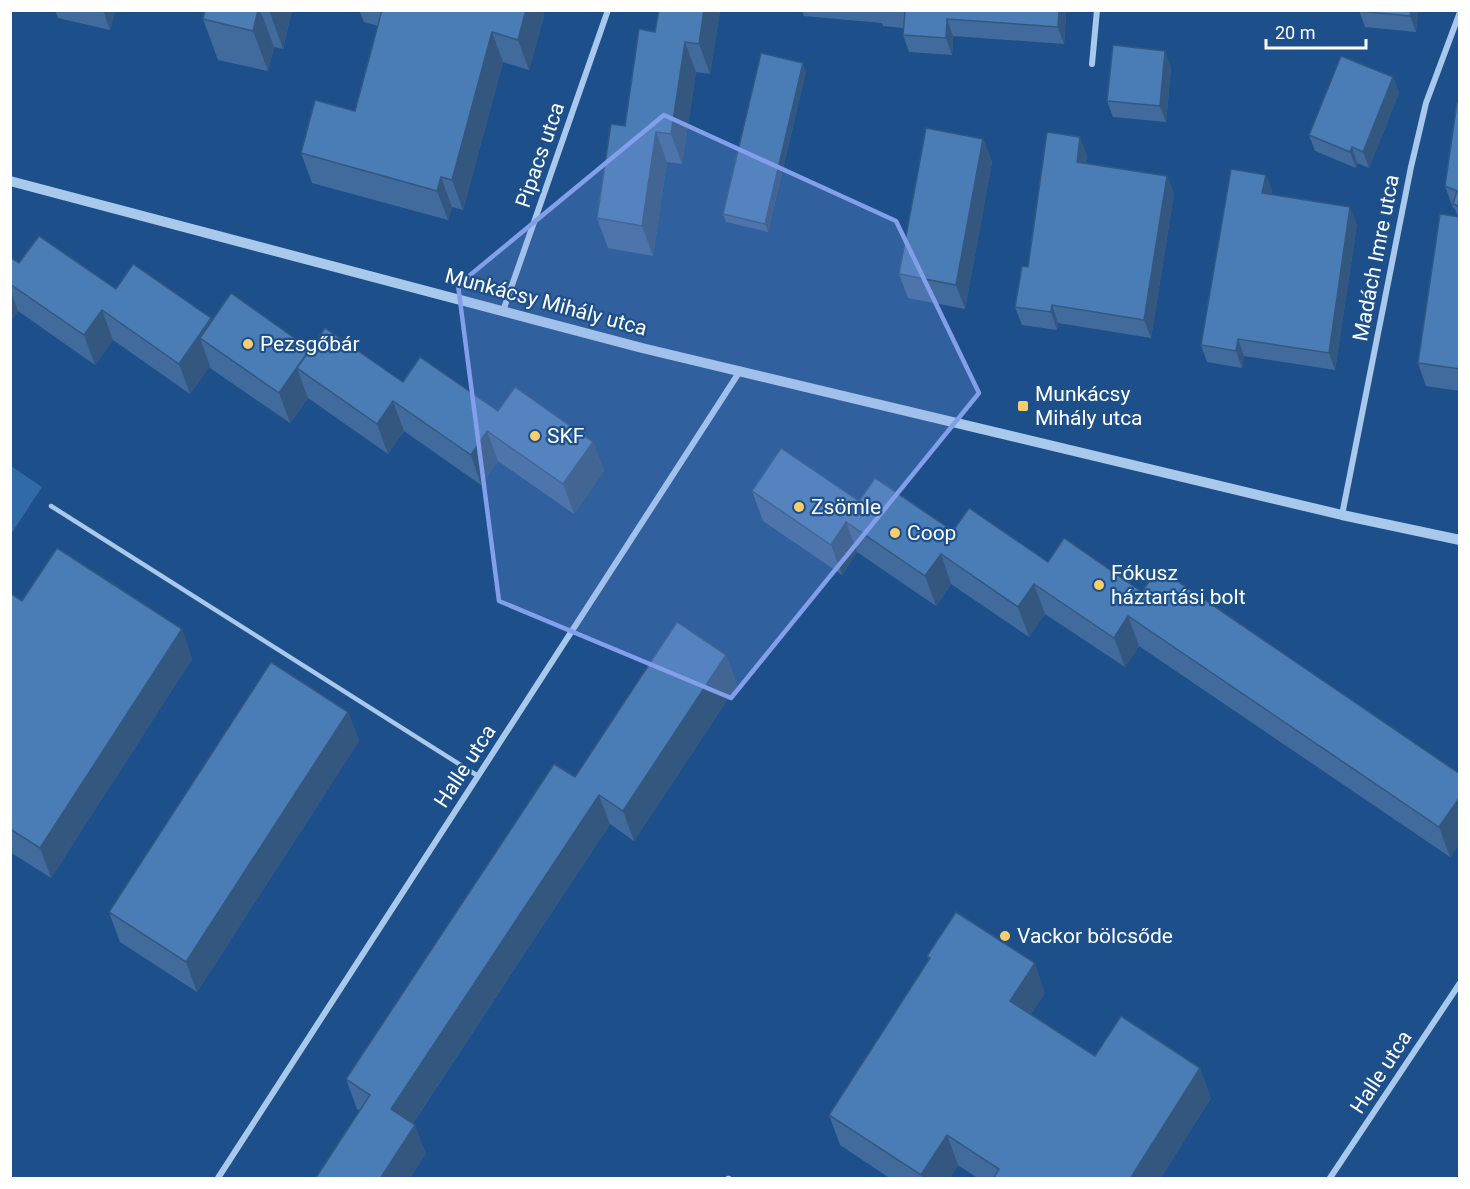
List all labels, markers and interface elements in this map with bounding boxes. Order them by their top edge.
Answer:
scale bar [1266,12,1366,50]
text: 20 m [1275,22,1315,43]
street label: Pipacs utca [511,99,569,211]
street label: Madách Imre utca [1348,173,1404,343]
street label: Munkácsy Mihály utca [442,263,650,341]
place label: Pezsgőbár [260,332,360,356]
marker: Pezsgőbár [241,337,255,351]
place label: Munkácsy Mihály utca [1035,382,1143,430]
marker: Munkácsy Mihály utca [1016,399,1030,413]
place label: SKF [547,424,584,448]
marker: SKF [528,429,542,443]
place label: Zsömle [811,495,881,519]
marker: Zsömle [792,500,806,514]
place label: Coop [907,521,956,545]
marker: Coop [888,526,902,540]
place label: Fókusz háztartási bolt [1111,561,1246,609]
marker: Fókusz háztartási bolt [1092,578,1106,592]
street label: Halle utca [429,720,501,812]
place label: Vackor bölcsőde [1017,924,1173,948]
marker: Vackor bölcsőde [998,929,1012,943]
street label: Halle utca [1345,1026,1417,1118]

